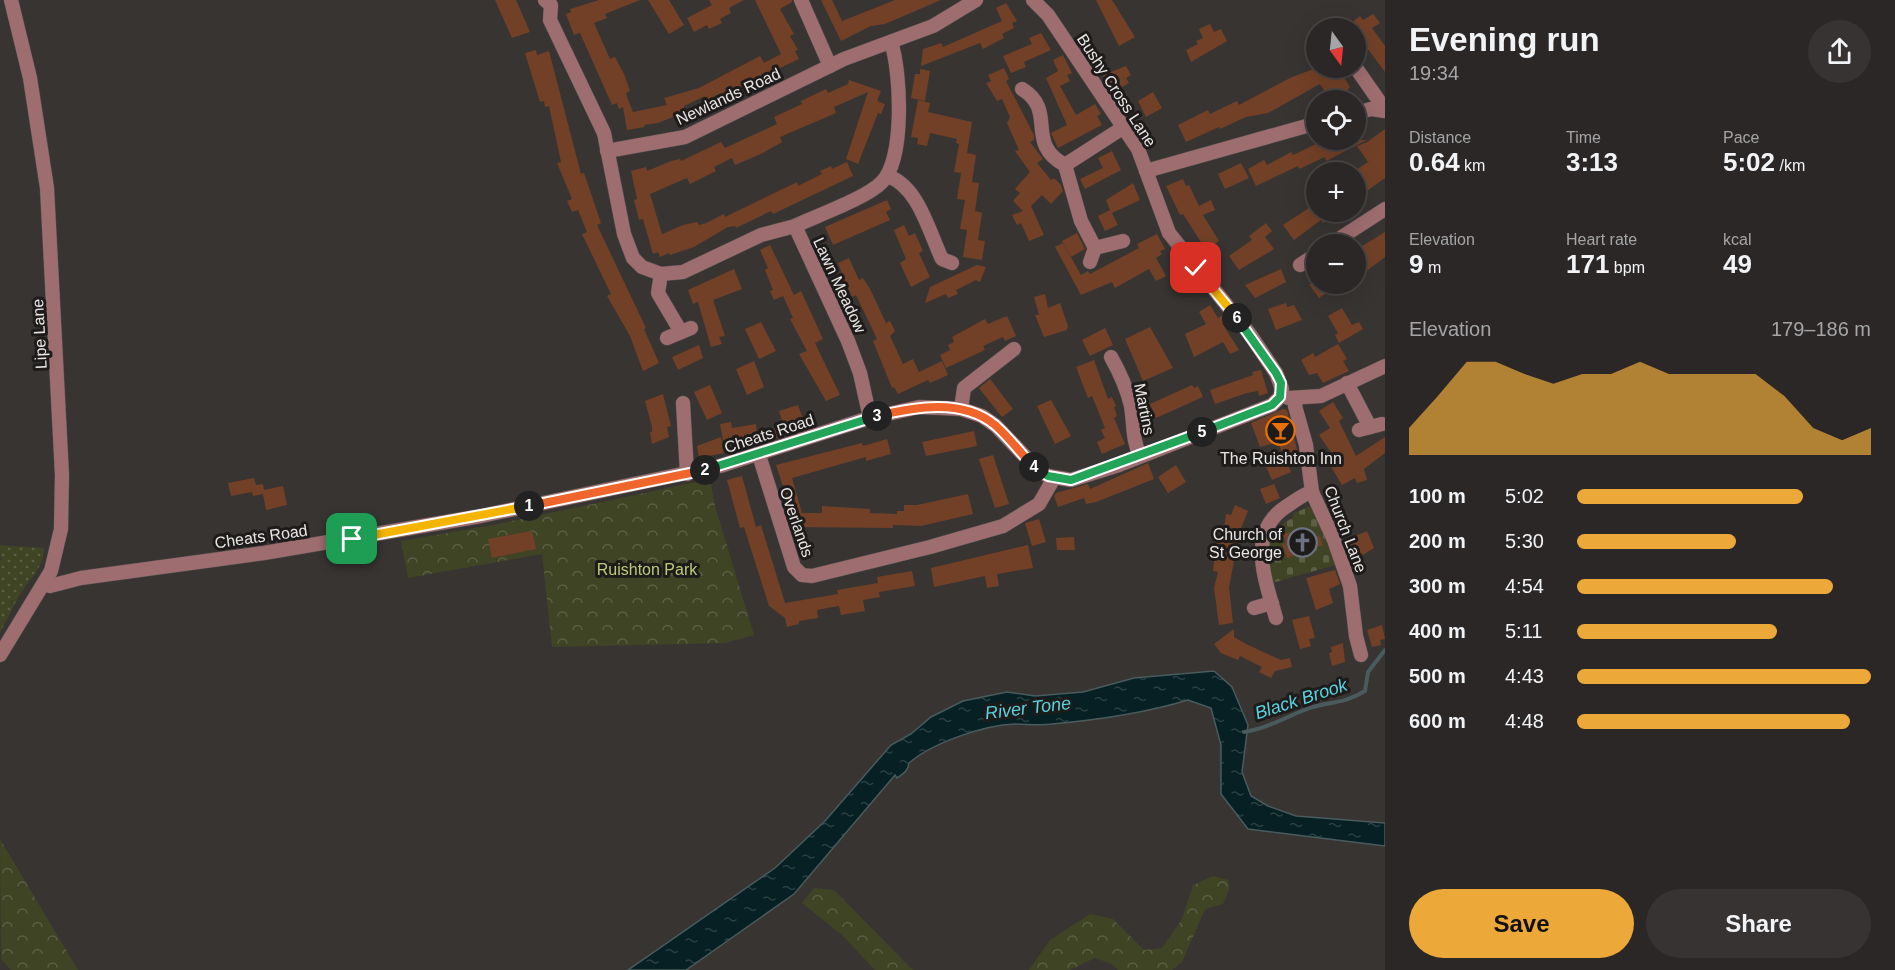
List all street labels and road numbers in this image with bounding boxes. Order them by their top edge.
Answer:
street label: Bushy Cross Lane [1074,31,1159,150]
street label: Newlands Road [673,65,783,128]
street label: Lawn Meadow [810,235,869,336]
street label: Lipe Lane [29,298,50,370]
street label: Martins [1131,382,1158,436]
street label: Cheats Road [722,411,816,456]
street label: Church Lane [1321,483,1370,575]
street label: Overlands [777,485,816,559]
street label: Cheats Road [214,522,308,551]

